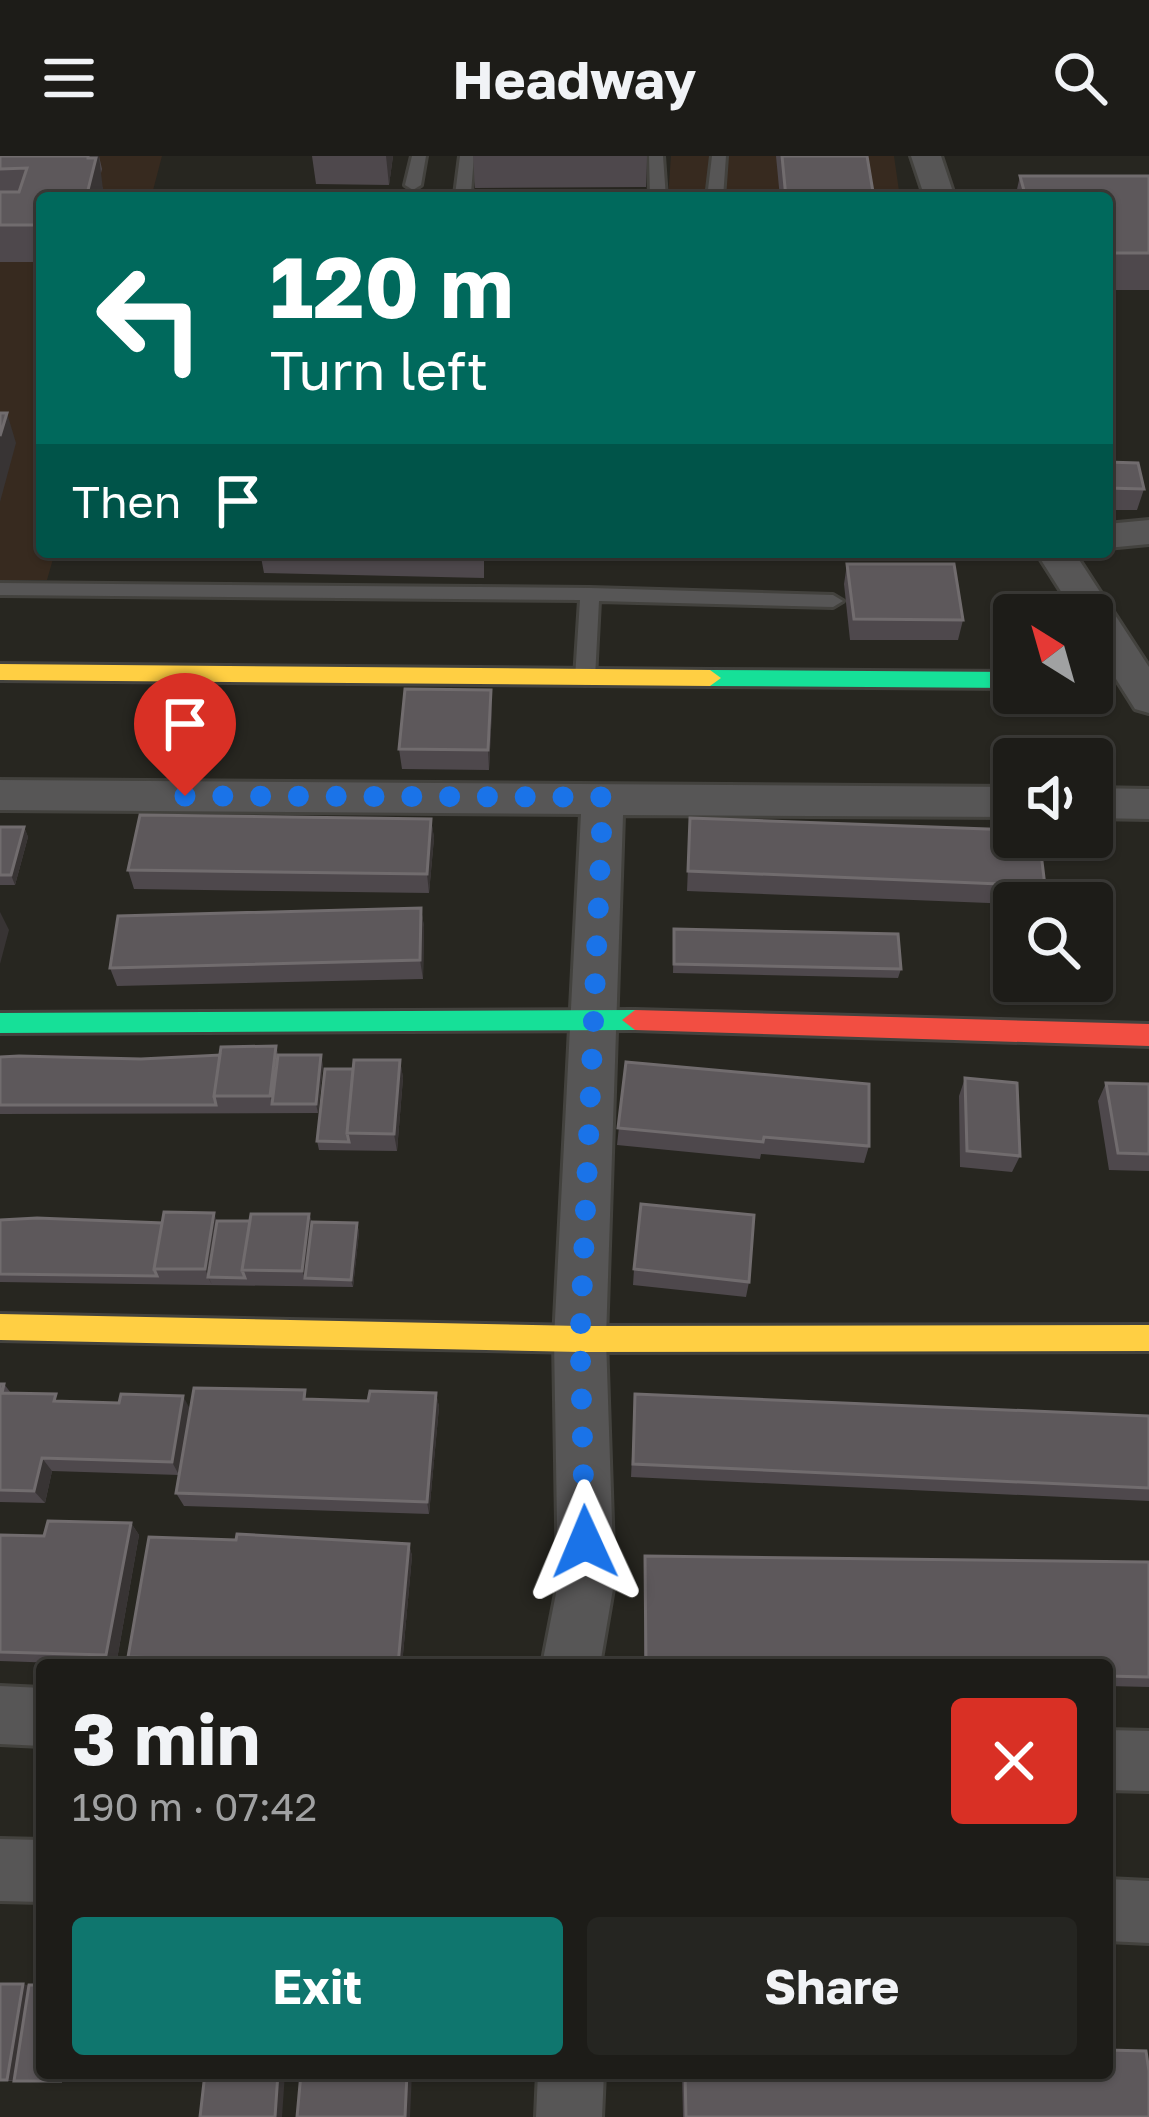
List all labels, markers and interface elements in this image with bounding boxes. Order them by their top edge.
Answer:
icon: menu [36,45,102,111]
icon: search [1047,45,1113,111]
text: Headway [453,46,696,111]
text: 120 m [270,236,514,336]
icon: left [72,240,228,396]
text: Turn left [270,337,488,402]
icon: arrive [205,468,271,534]
text: Then [72,474,181,528]
north arrow [993,594,1113,714]
map controls [993,594,1113,1002]
pin [134,673,236,796]
icon: arrive [152,691,218,757]
button: sound [993,738,1113,858]
button: search [993,882,1113,1002]
position arrow [522,1479,648,1605]
text: 3 min [72,1694,260,1781]
button: close [951,1698,1077,1824]
text: 190 m · 07:42 [72,1783,317,1830]
button: Exit [72,1917,563,2055]
button: Share [587,1917,1077,2055]

